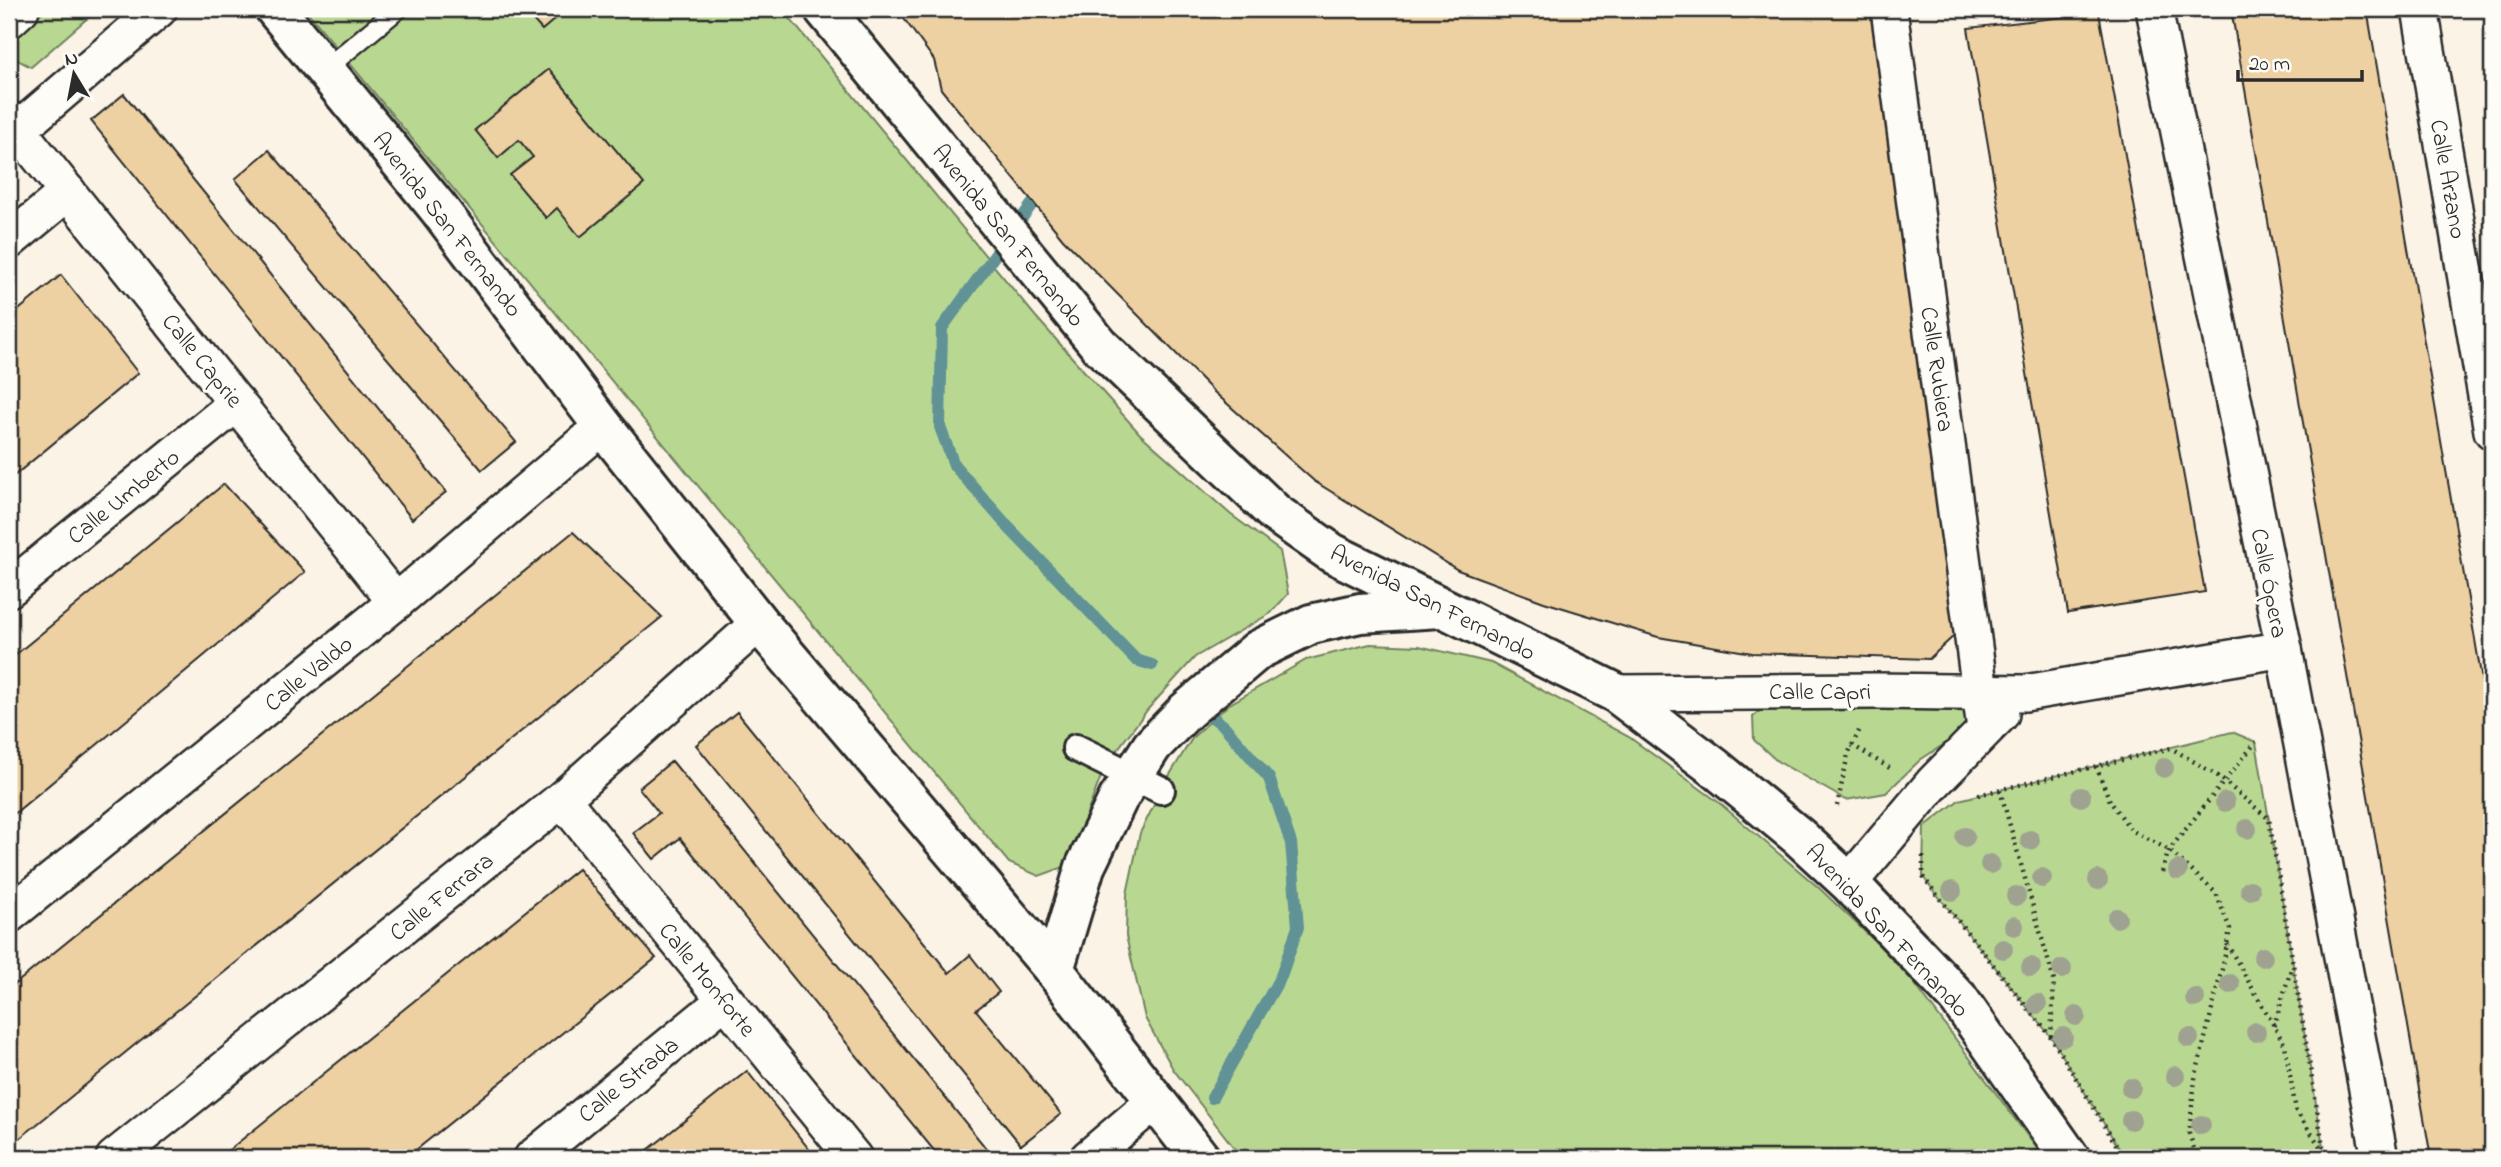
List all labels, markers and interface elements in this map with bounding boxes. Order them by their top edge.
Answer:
north arrow [38,38,108,108]
scale bar [2238,38,2363,82]
text: N [63,45,80,74]
text: 20 m [2249,50,2290,80]
street label: Calle Arzano [2419,117,2474,242]
street label: Avenida San Fernando [362,125,530,326]
street label: Avenida San Fernando [922,137,1092,336]
street label: Calle Rubiera [1909,305,1962,434]
street label: Calle Caprie [152,307,250,417]
street label: Calle Umberto [61,441,188,554]
street label: Calle Ópera [2240,526,2295,641]
street label: Avenida San Fernando [1323,537,1541,671]
street label: Calle Valdo [258,628,361,722]
street label: Calle Capri [1769,676,1871,711]
street label: Avenida San Fernando [1796,837,1976,1027]
street label: Calle Ferrara [383,845,502,951]
street label: Calle Monforte [649,916,763,1046]
street label: Calle Strada [571,1029,688,1133]

